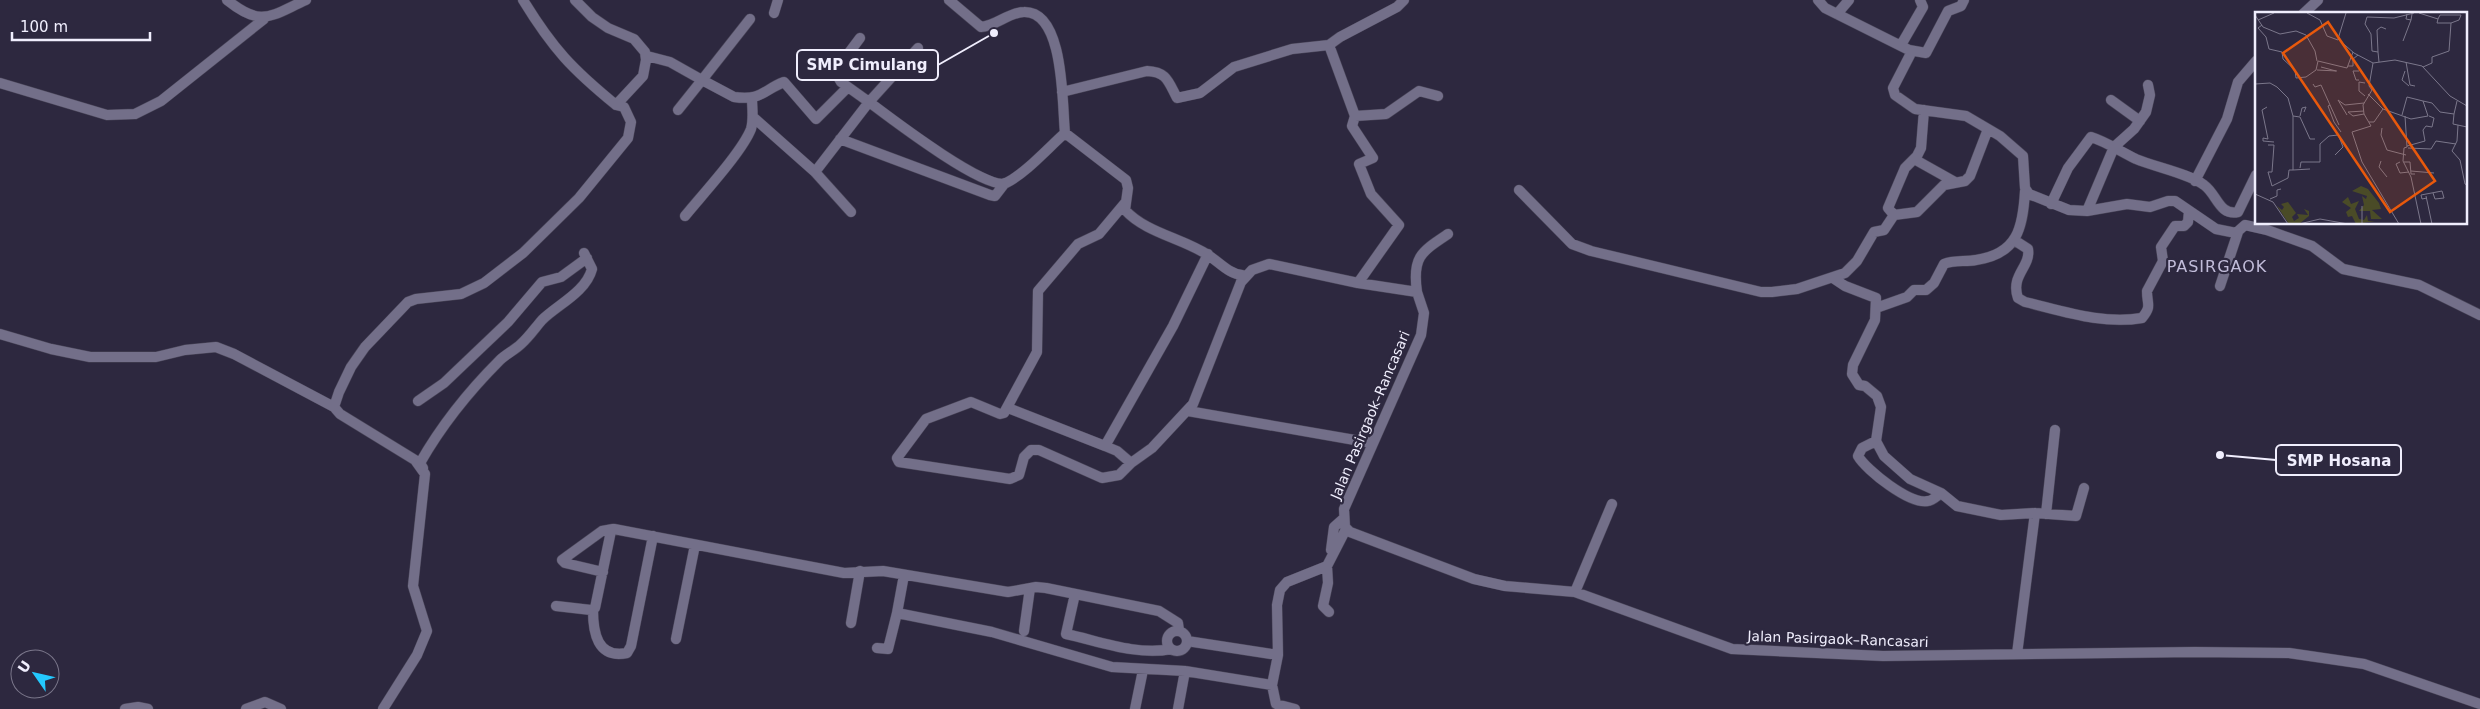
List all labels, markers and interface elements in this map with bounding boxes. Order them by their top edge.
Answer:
scale bar [12,10,150,42]
inset map [2255,12,2468,225]
text: 100 m [20,18,68,36]
callout: SMP Cimulang [797,50,938,80]
text: SMP Cimulang [806,56,928,74]
district label: PASIRGAOK [2167,257,2267,276]
street label: Jalan Pasirgaok–Rancasari [1327,328,1413,503]
callout: SMP Hosana [2276,445,2401,475]
text: SMP Hosana [2287,452,2391,470]
street label: Jalan Pasirgaok–Rancasari [1746,628,1929,650]
north arrow [10,649,60,699]
text: U [14,658,34,676]

